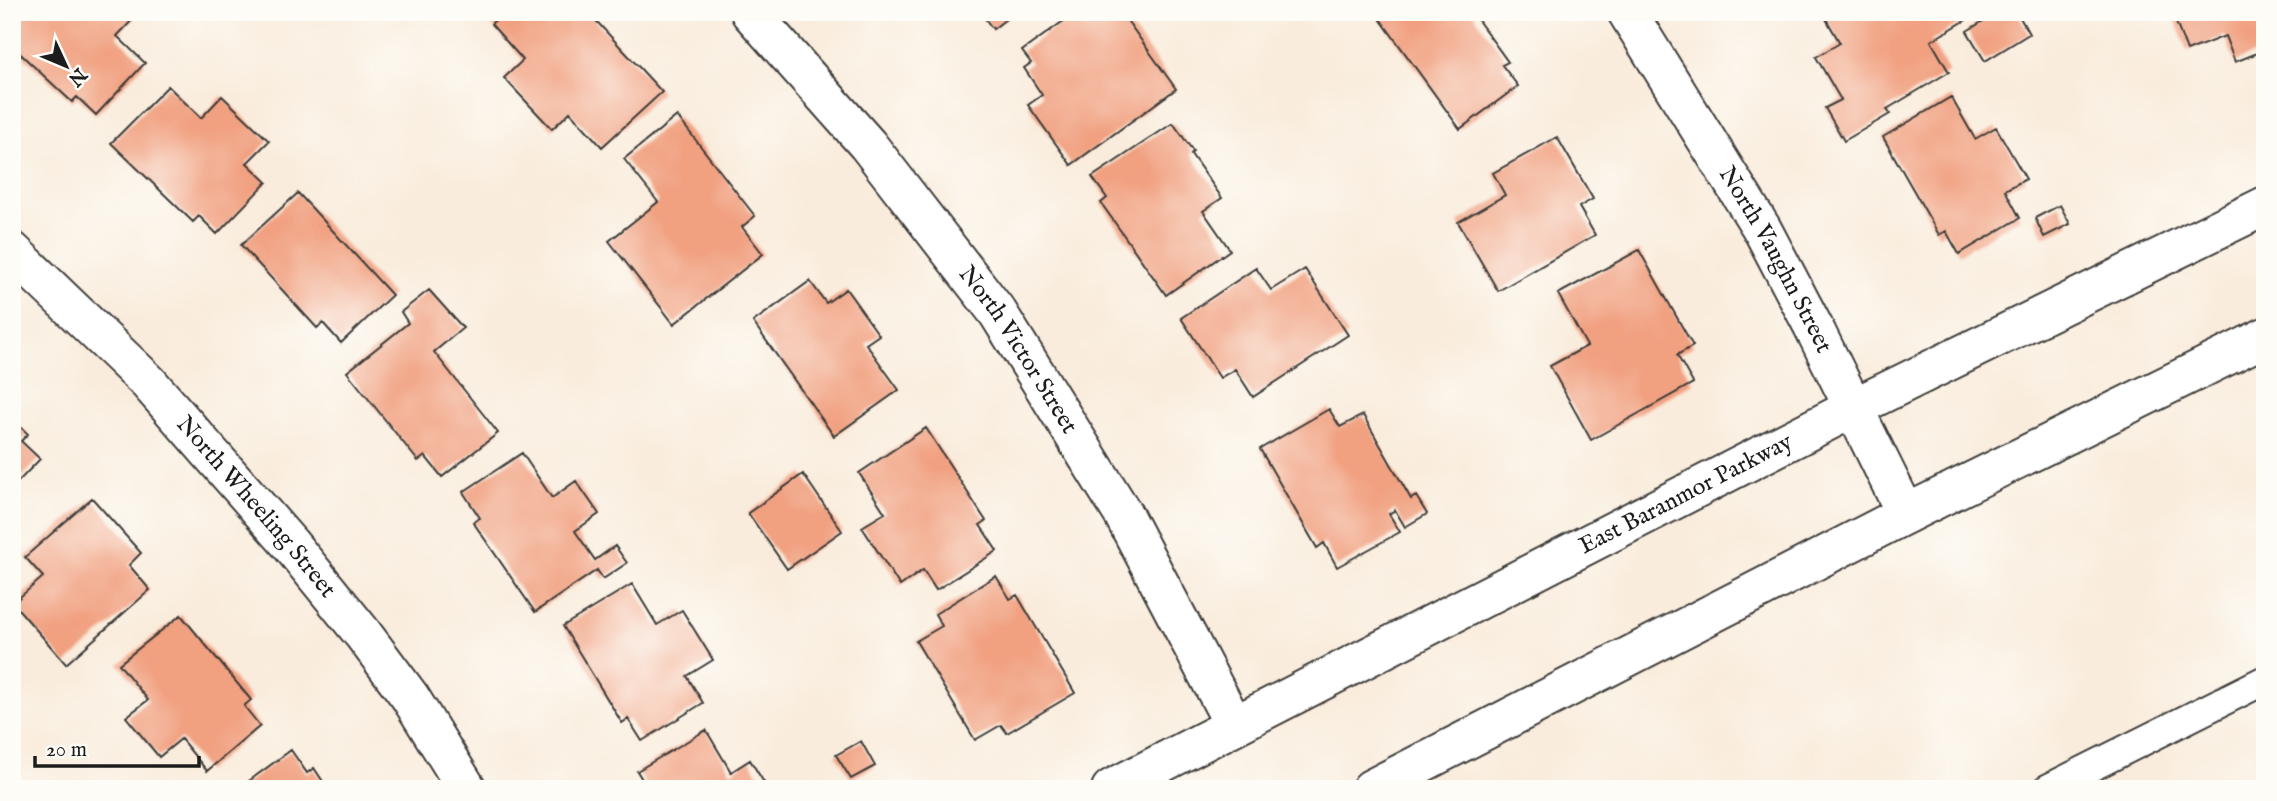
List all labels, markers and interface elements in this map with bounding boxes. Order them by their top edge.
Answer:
north arrow [32,32,102,102]
text: N [62,61,92,91]
street label: North Vaughn Street [1711,161,1839,358]
street label: North Victor Street [952,259,1085,440]
street label: North Wheeling Street [169,409,343,604]
street label: East Baranmor Parkway [1574,426,1798,562]
scale bar [35,724,200,768]
text: 20 m [46,737,87,764]

